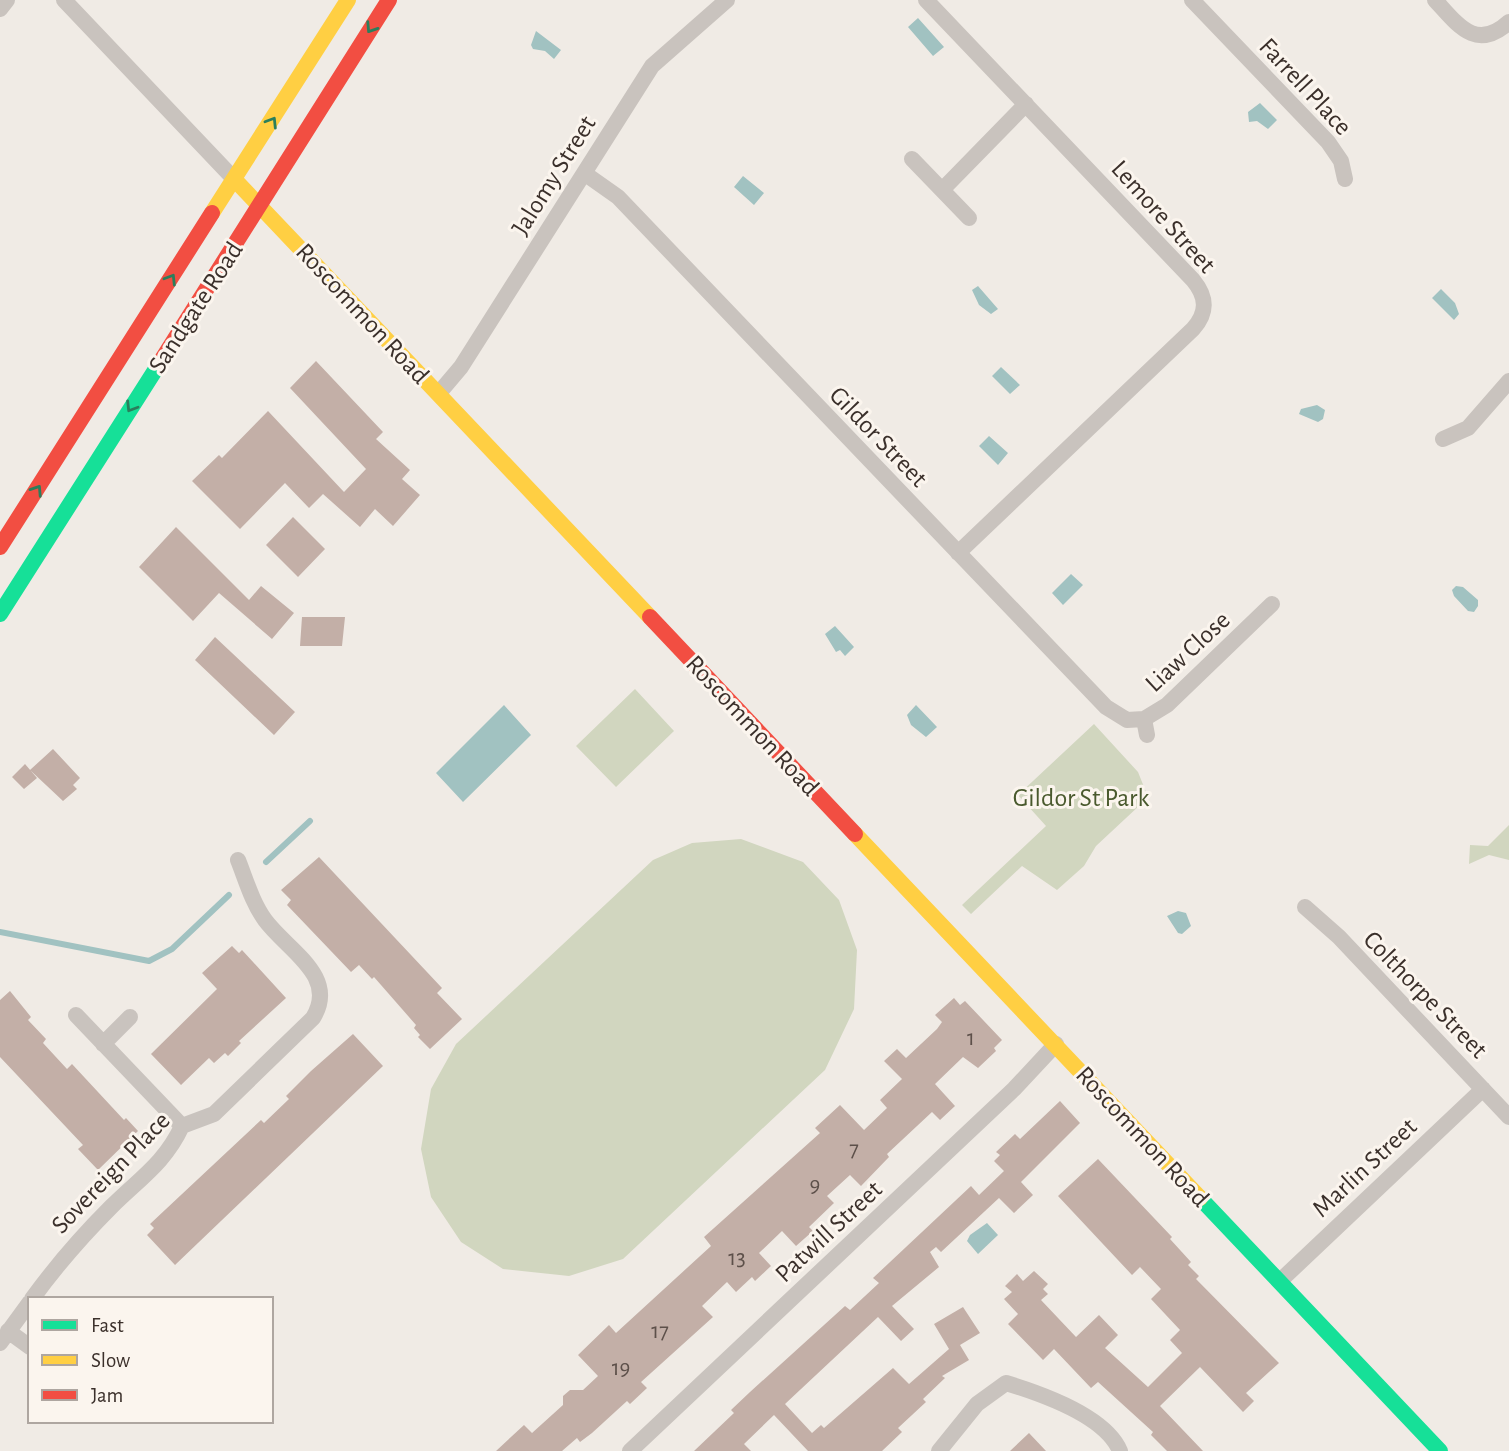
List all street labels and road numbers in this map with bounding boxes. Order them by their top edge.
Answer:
street label: Farrell Place [1254,33,1356,140]
street label: Jalomy Street [507,111,601,240]
street label: Lemore Street [1106,155,1220,278]
street label: Sandgate Road [144,237,248,378]
street label: Roscommon Road [291,238,434,389]
street label: Gildor Street [824,382,932,492]
street label: Liaw Close [1140,606,1235,697]
street label: Roscommon Road [681,650,824,801]
street label: Colthorpe Street [1358,926,1492,1063]
street label: Roscommon Road [1071,1061,1214,1212]
street label: Sovereign Place [47,1107,175,1238]
street label: Marlin Street [1308,1113,1422,1222]
street label: Patwill Street [770,1176,887,1287]

